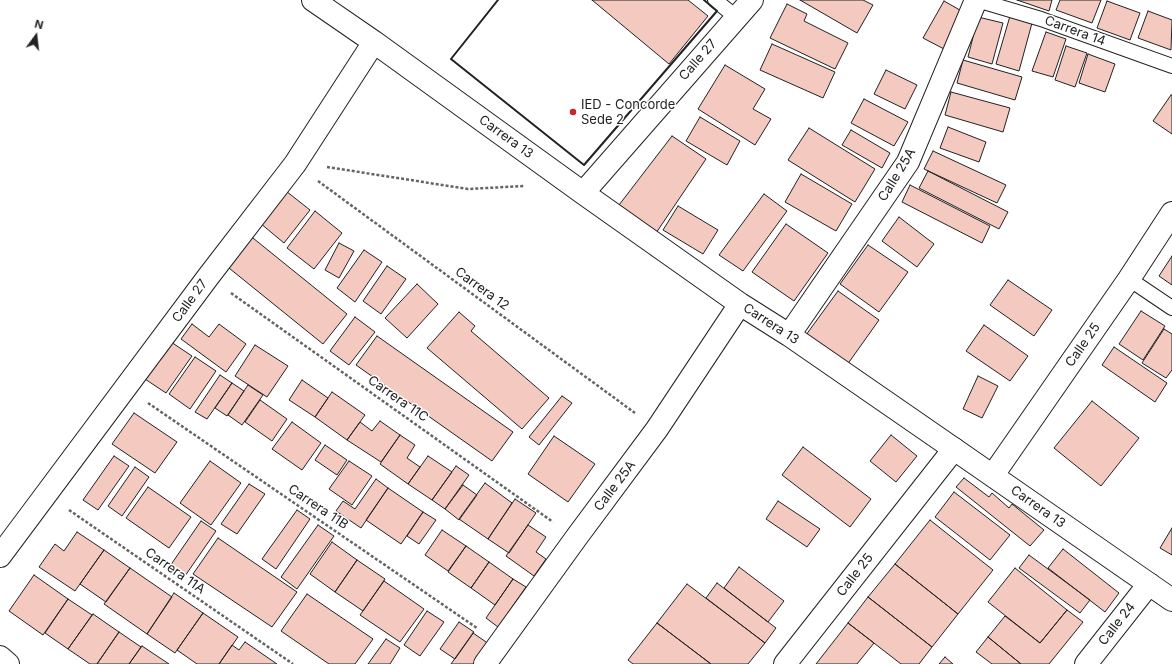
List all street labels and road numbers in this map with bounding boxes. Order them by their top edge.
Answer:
street label: Carrera 14 [1042,13,1108,49]
street label: Calle 27 [676,36,720,84]
street label: Carrera 13 [476,112,536,162]
street label: Calle 25A [875,146,919,204]
street label: Carrera 12 [452,264,512,314]
street label: Calle 27 [169,276,211,326]
street label: Carrera 13 [740,300,802,348]
street label: Calle 25 [1062,320,1104,370]
street label: Carrera 11C [365,373,431,425]
street label: Calle 25A [591,458,639,514]
street label: Carrera 11B [285,481,351,533]
street label: Carrera 13 [1008,482,1068,532]
street label: Carrera 11A [142,545,208,597]
street label: Calle 25 [833,550,877,600]
street label: Calle 24 [1095,599,1139,649]

